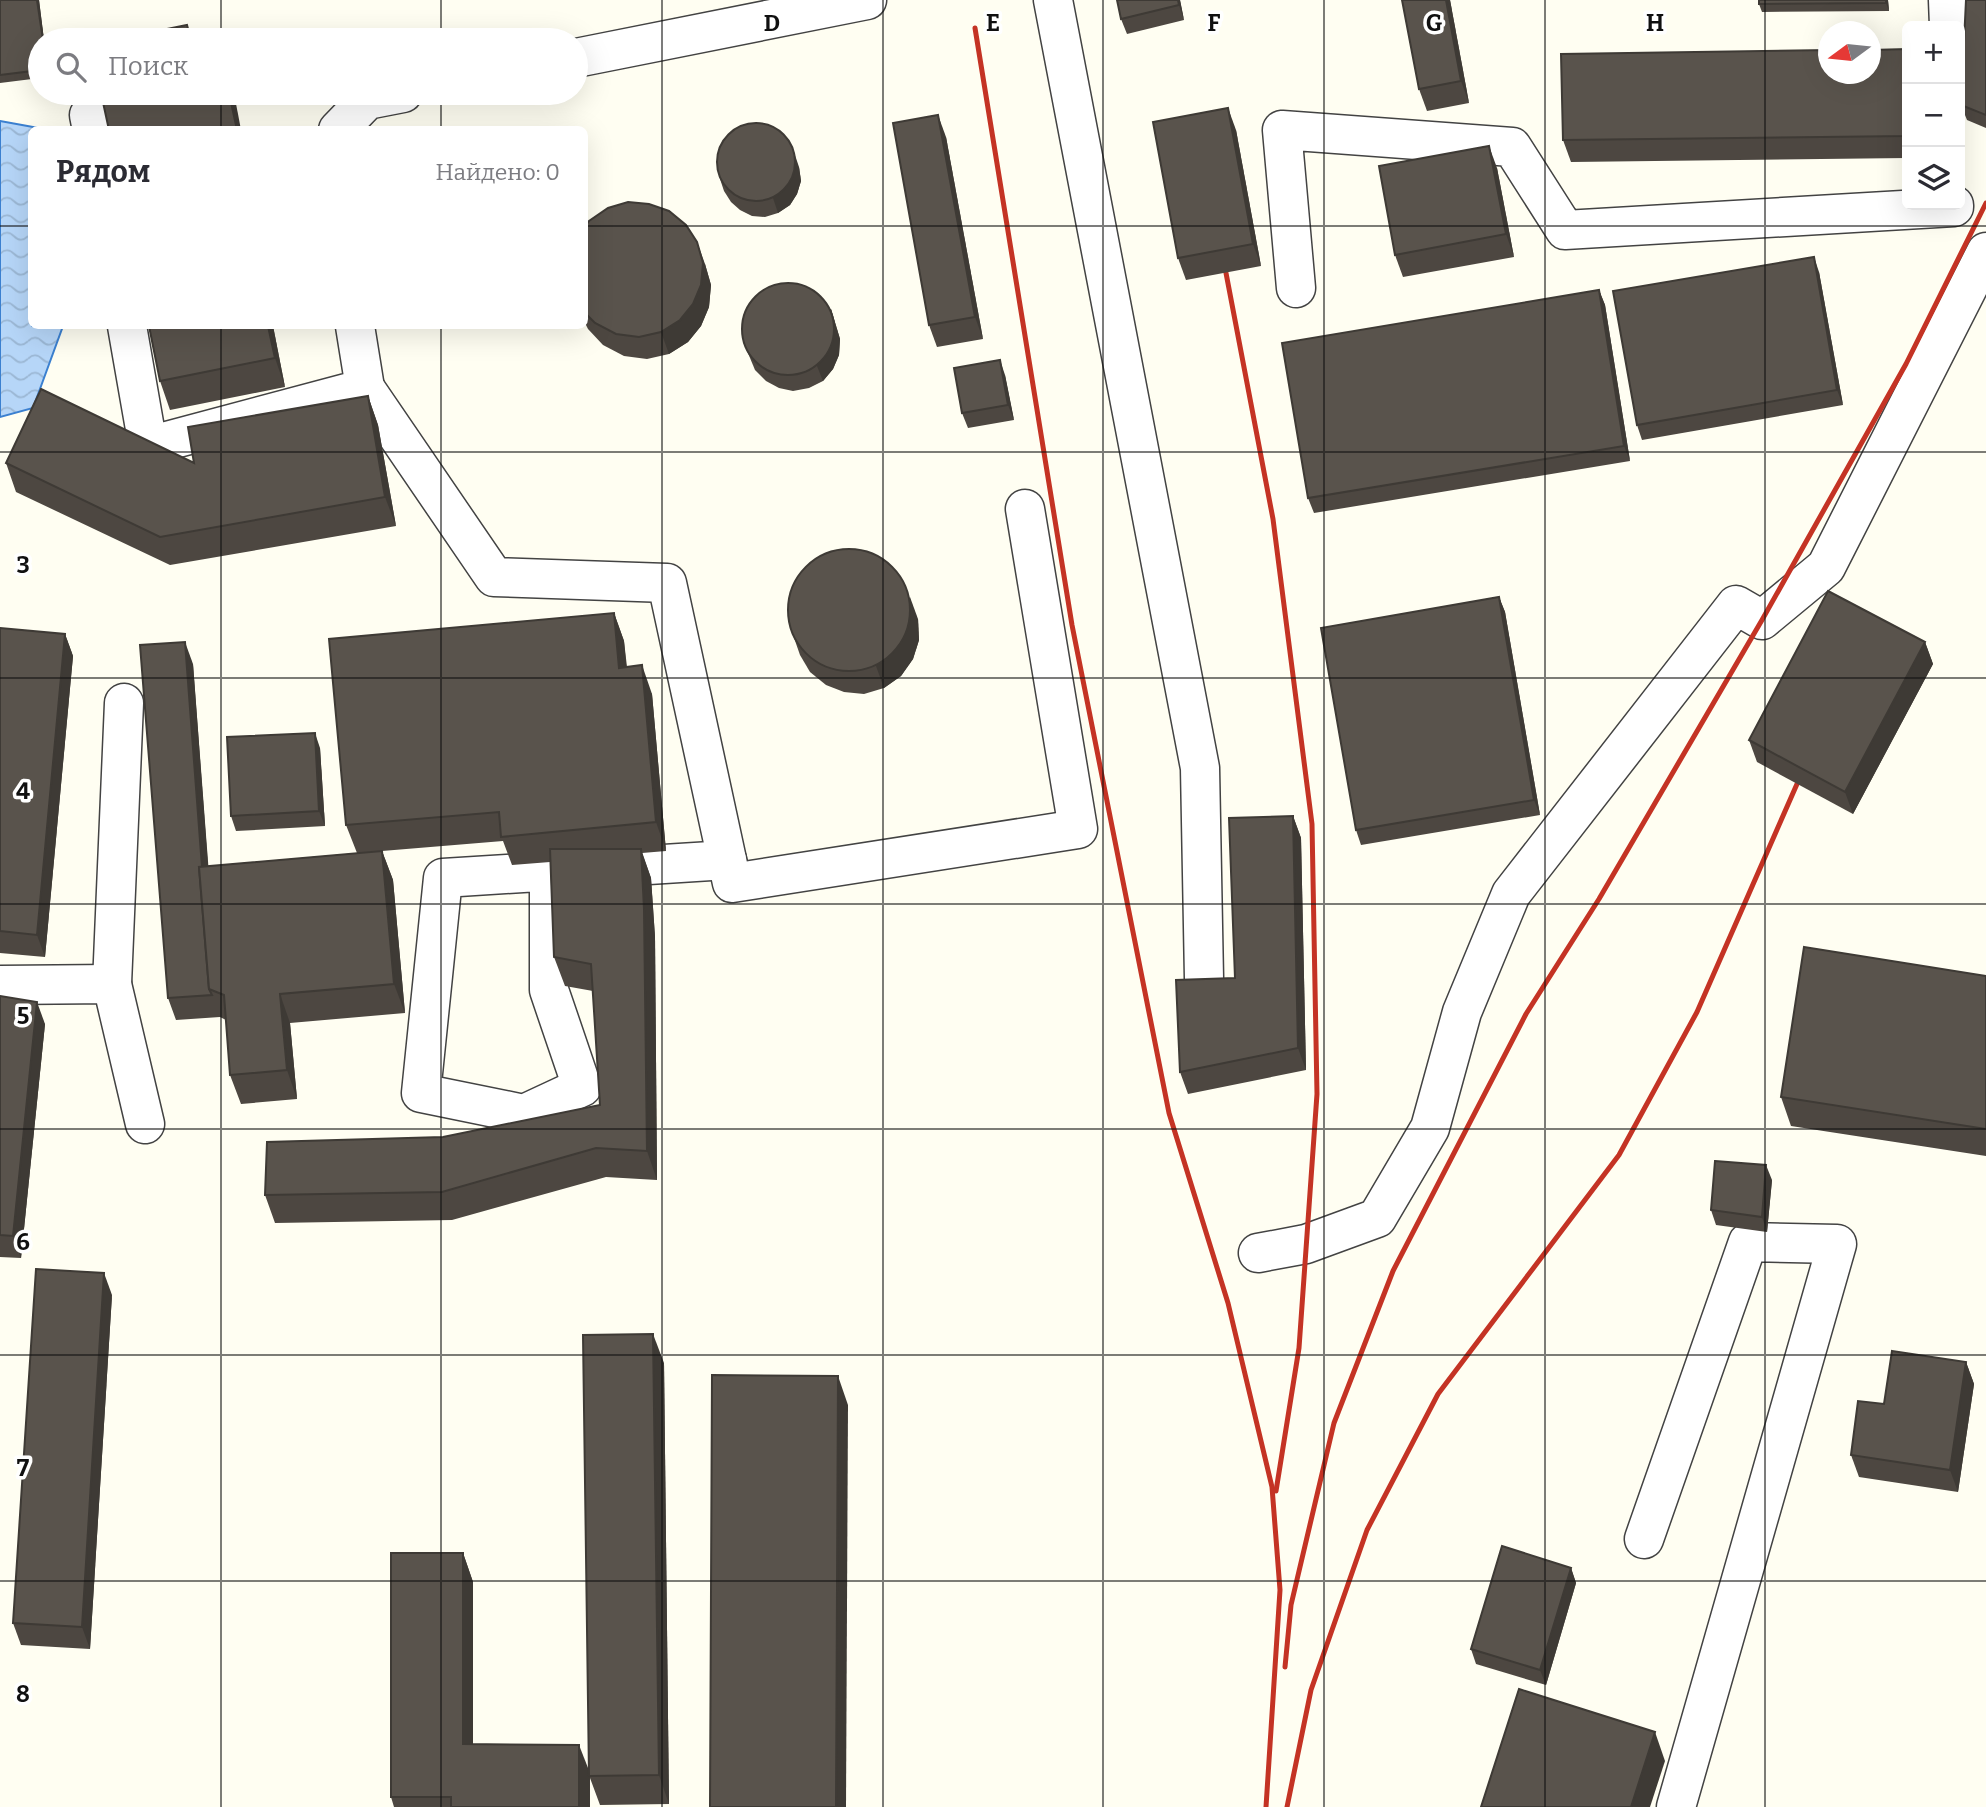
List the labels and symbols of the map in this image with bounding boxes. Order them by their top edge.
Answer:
text: D [764,9,780,37]
text: E [986,9,1000,37]
text: F [1208,9,1221,37]
text: G [1426,9,1443,37]
text: H [1646,9,1664,37]
north arrow [1818,21,1881,84]
text: 3 [16,551,30,579]
text: 4 [16,777,30,805]
text: 5 [17,1002,29,1030]
text: 6 [16,1228,30,1256]
text: 7 [17,1454,30,1482]
text: 8 [16,1680,30,1708]

